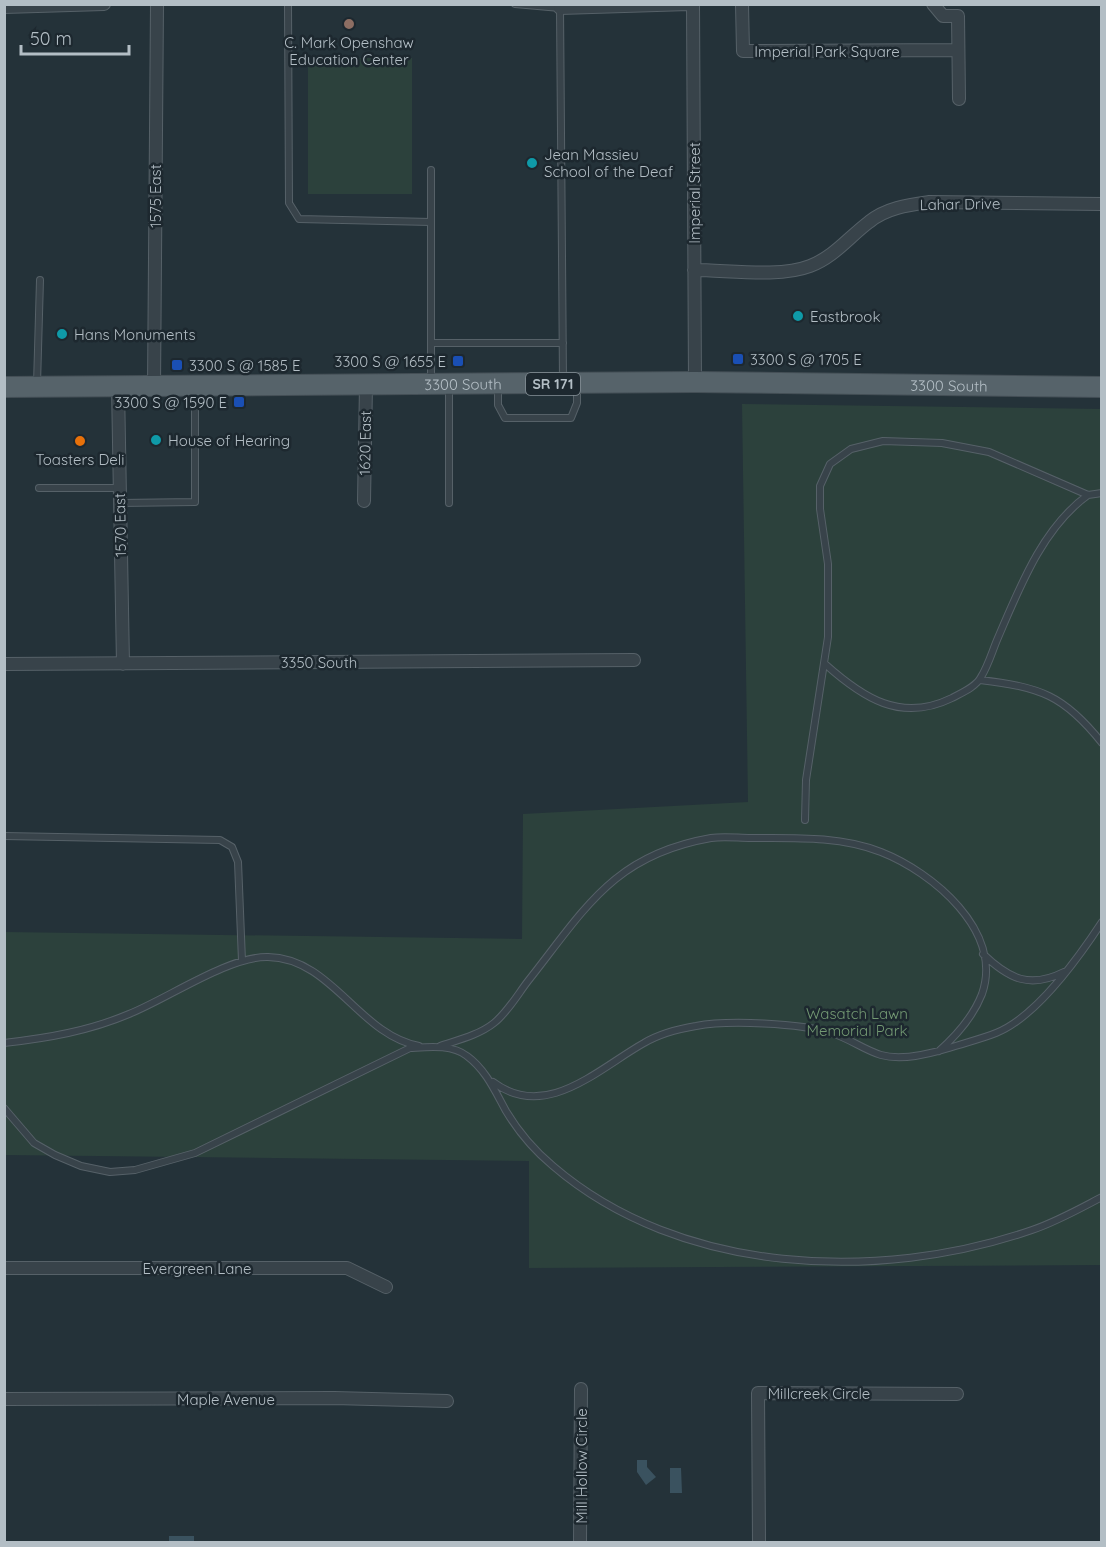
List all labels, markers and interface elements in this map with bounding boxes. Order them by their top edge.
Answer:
marker: C. Mark Openshaw Education Center [342,17,356,31]
scale bar [21,18,129,56]
text: 50 m [30,27,72,50]
place label: C. Mark Openshaw Education Center [284,33,414,69]
street label: Imperial Park Square [754,42,900,61]
street label: Imperial Street [685,142,704,244]
place label: Jean Massieu School of the Deaf [544,145,674,181]
marker: Jean Massieu School of the Deaf [525,156,539,170]
street label: 1575 East [146,164,165,228]
street label: Lahar Drive [920,194,1000,214]
place label: Eastbrook [810,307,880,326]
marker: Eastbrook [791,309,805,323]
place label: Hans Monuments [74,325,196,344]
marker: Hans Monuments [55,327,69,341]
place label: 3300 S @ 1705 E [750,350,862,369]
place label: 3300 S @ 1655 E [335,352,446,371]
marker: 3300 S @ 1705 E [731,352,745,366]
marker: 3300 S @ 1655 E [451,354,465,368]
place label: 3300 S @ 1585 E [189,356,300,375]
marker: 3300 S @ 1585 E [170,358,184,372]
road number: SR 171 [526,373,580,395]
street label: 3300 South [424,374,502,393]
street label: 3300 South [910,375,988,395]
place label: 3300 S @ 1590 E [114,393,227,412]
marker: 3300 S @ 1590 E [232,395,246,409]
street label: 1620 East [355,410,375,476]
place label: House of Hearing [168,431,290,450]
marker: House of Hearing [149,433,163,447]
marker: Toasters Deli [73,434,87,448]
place label: Toasters Deli [36,450,124,469]
street label: 1570 East [110,493,130,557]
street label: 3350 South [281,653,357,672]
park label: Wasatch Lawn Memorial Park [806,1004,908,1040]
street label: Evergreen Lane [143,1259,251,1278]
street label: Millcreek Circle [768,1384,870,1403]
street label: Maple Avenue [177,1390,275,1409]
street label: Mill Hollow Circle [572,1408,591,1524]

